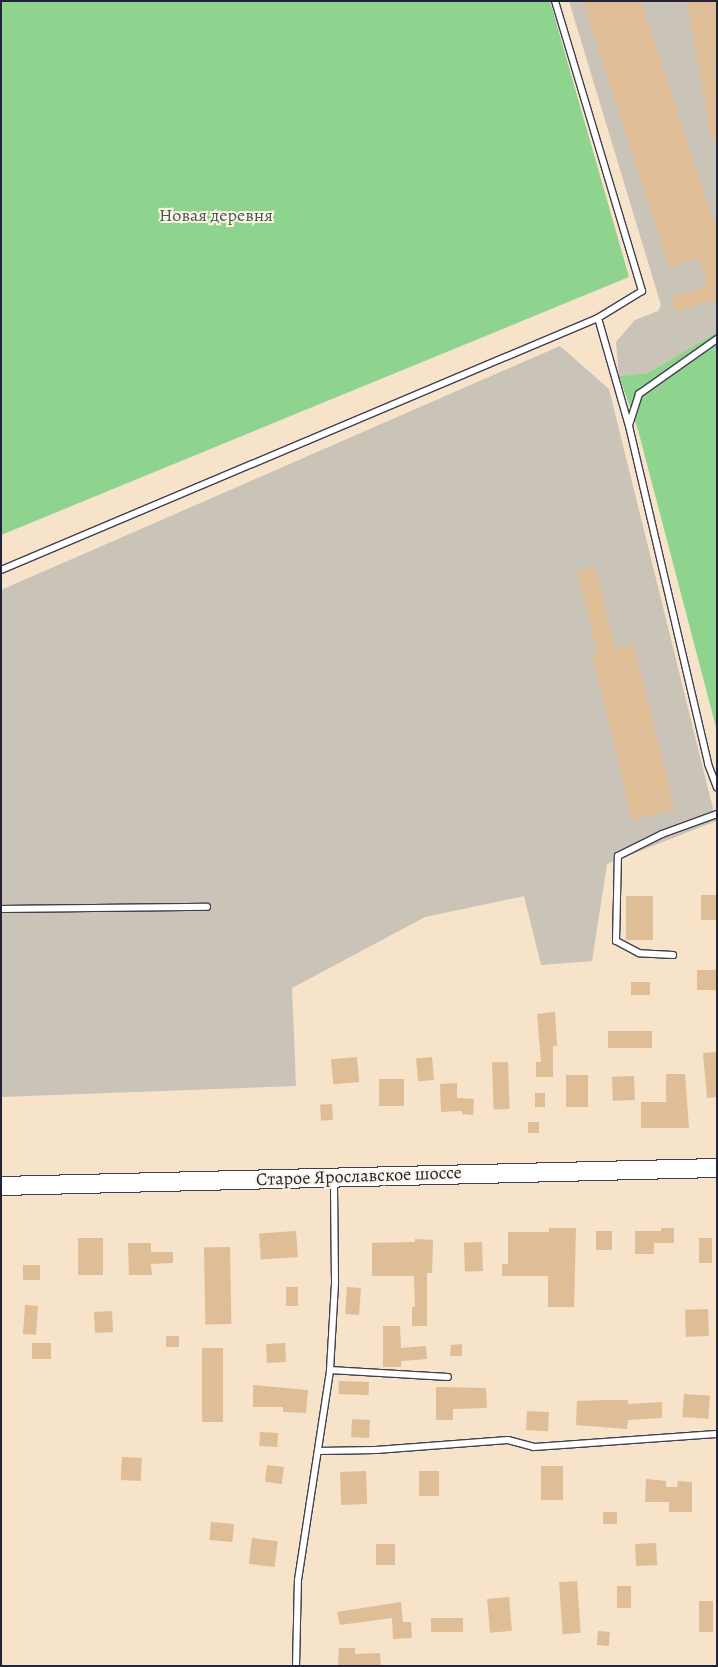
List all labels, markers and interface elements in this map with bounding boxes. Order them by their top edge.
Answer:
park label: Новая деревня [159,204,273,226]
street label: Старое Ярославское шоссе [256,1162,462,1190]

